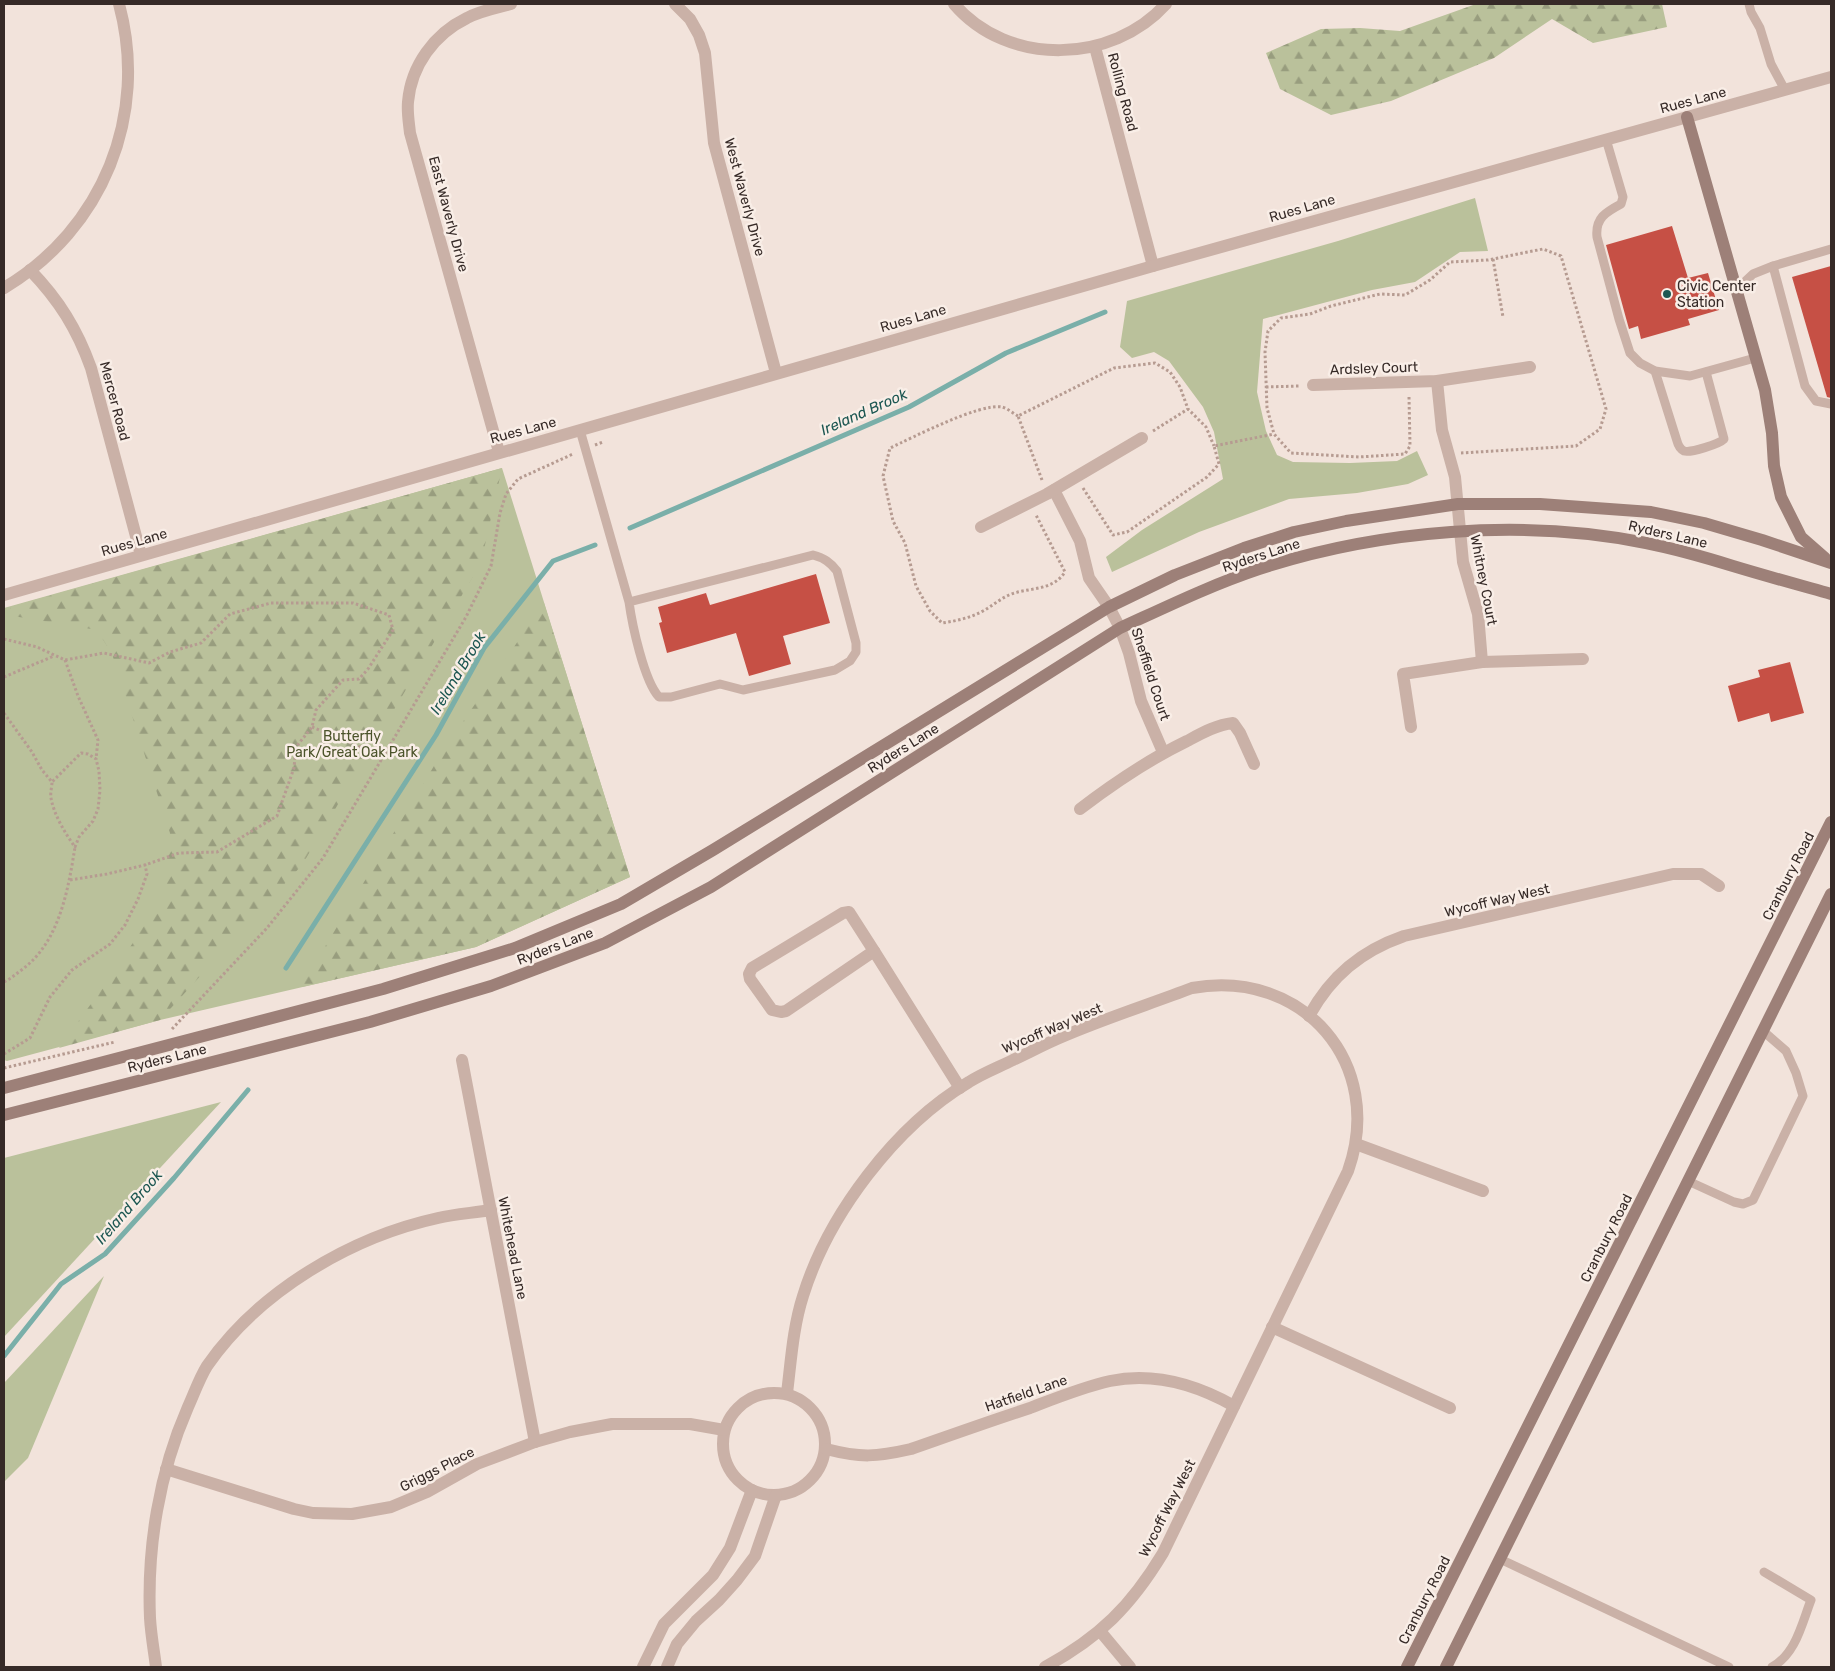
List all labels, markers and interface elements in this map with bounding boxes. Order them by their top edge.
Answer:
street label: Rolling Road [1104,51,1141,133]
street label: Rues Lane [1658,83,1728,117]
street label: West Waverly Drive [721,136,769,258]
street label: East Waverly Drive [425,154,472,274]
street label: Rues Lane [1267,191,1337,226]
place label: Civic Center Station [1677,278,1757,311]
marker: Civic Center Station [1661,288,1673,300]
street label: Rues Lane [878,301,948,336]
street label: Ardsley Court [1330,358,1419,379]
street label: Mercer Road [96,360,133,443]
water label: Ireland Brook [818,385,910,439]
street label: Rues Lane [488,413,558,447]
street label: Ryders Lane [1627,517,1709,552]
street label: Rues Lane [99,525,169,560]
street label: Whitney Court [1466,533,1501,627]
street label: Ryders Lane [1220,535,1302,576]
street label: Sheffield Court [1128,626,1174,723]
water label: Ireland Brook [426,628,490,717]
street label: Ryders Lane [865,720,942,777]
park label: Butterfly Park/Great Oak Park [286,728,419,761]
street label: Cranbury Road [1759,829,1818,923]
street label: Wycoff Way West [1443,880,1552,921]
street label: Ryders Lane [514,924,596,969]
street label: Wycoff Way West [999,999,1105,1057]
street label: Ryders Lane [126,1040,208,1076]
water label: Ireland Brook [92,1166,166,1248]
street label: Cranbury Road [1577,1191,1636,1285]
street label: Whitehead Lane [494,1195,531,1301]
street label: Hatfield Lane [983,1371,1070,1415]
street label: Griggs Place [397,1443,477,1495]
street label: Wycoff Way West [1136,1456,1200,1560]
street label: Cranbury Road [1395,1553,1454,1647]

